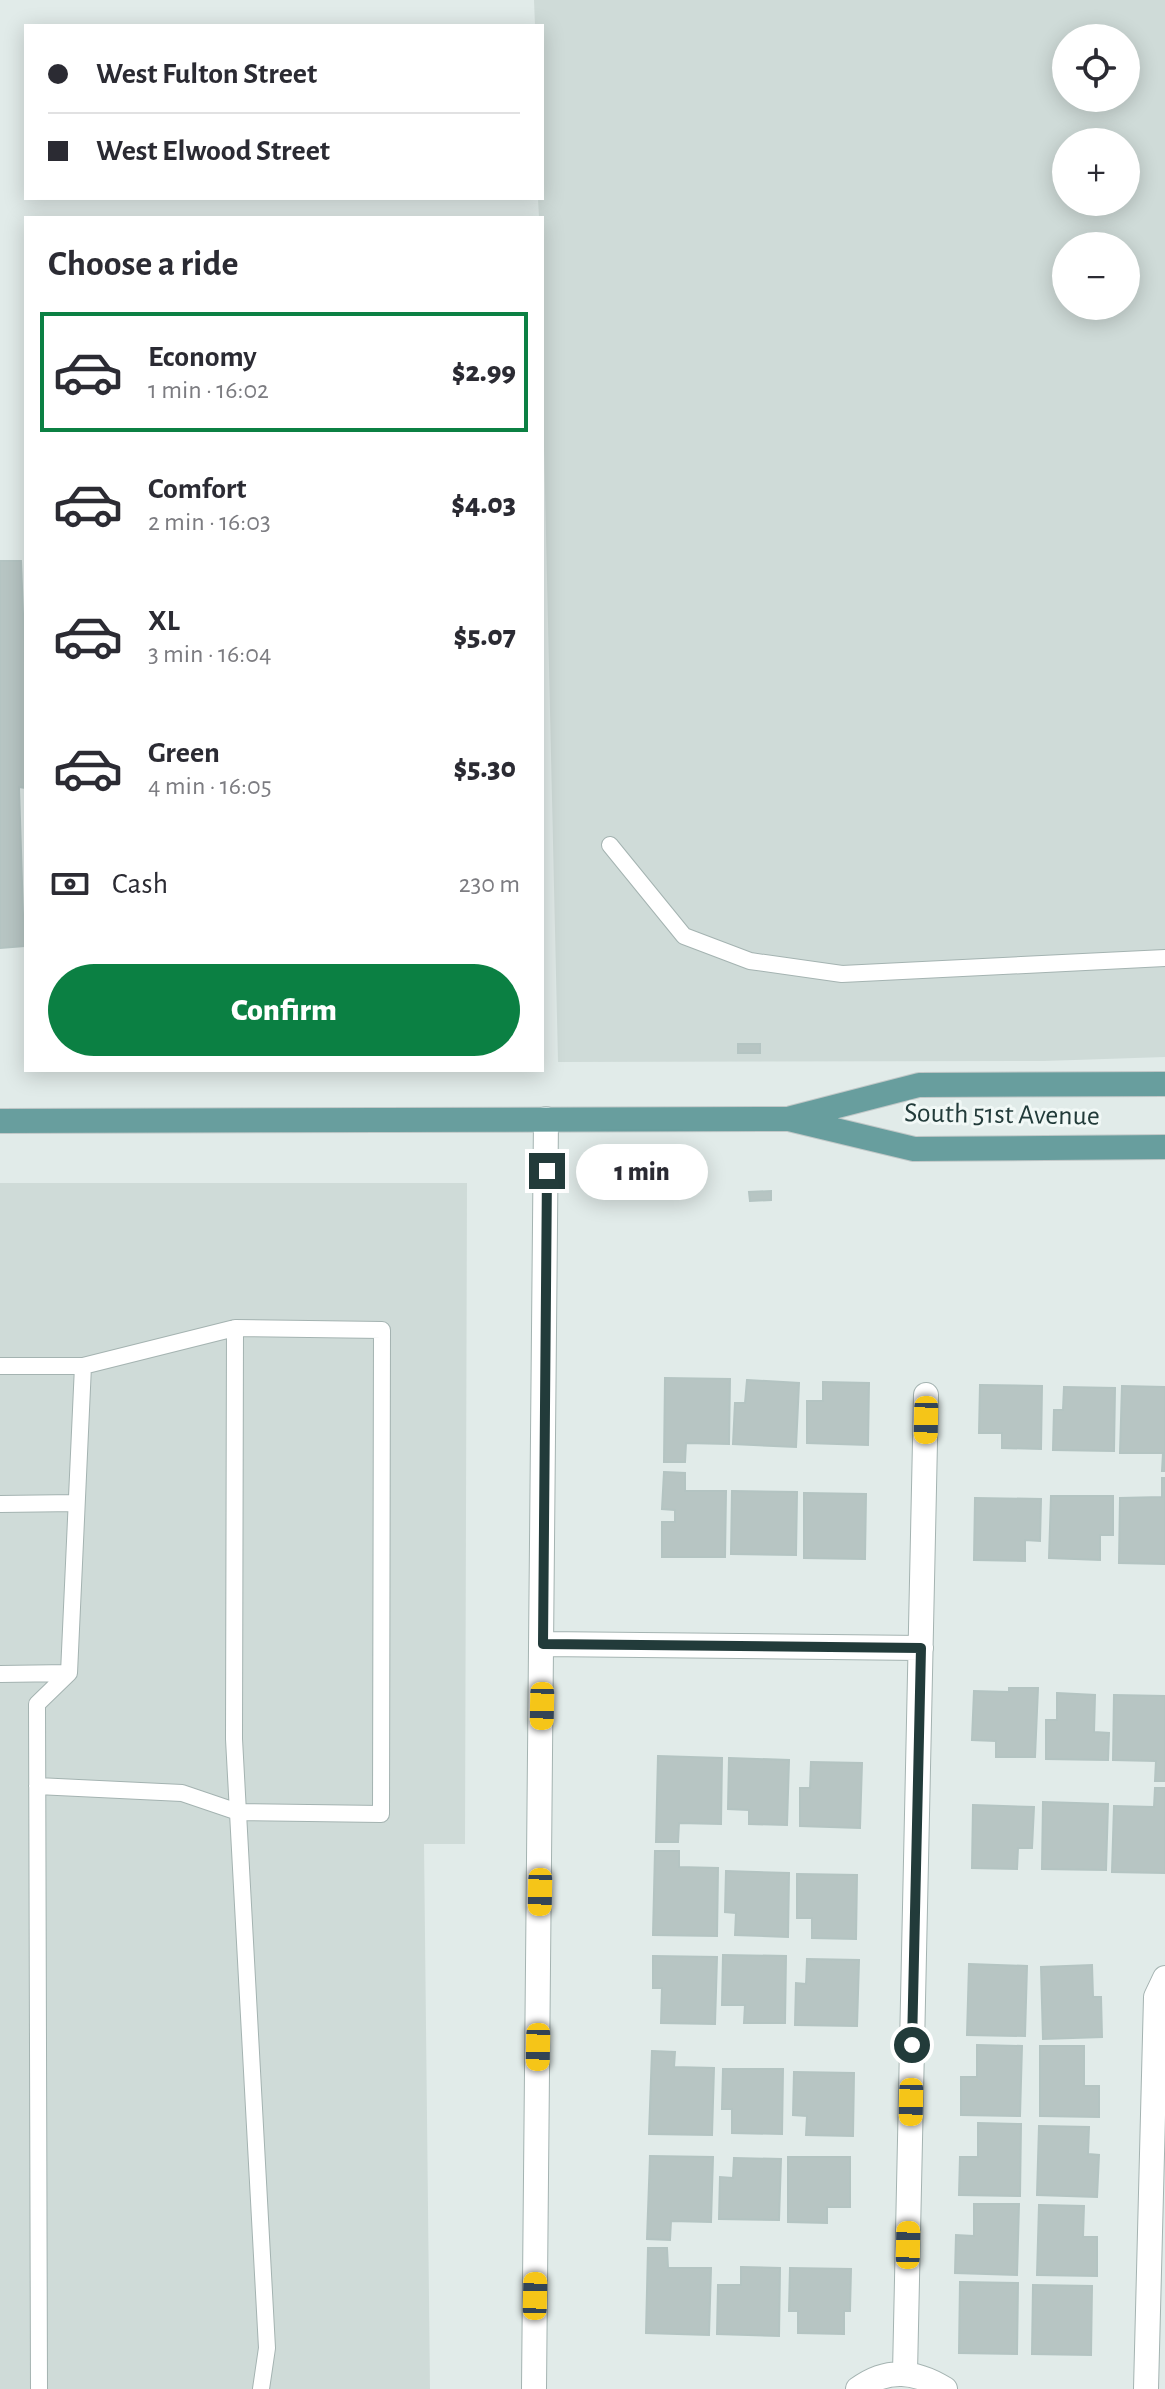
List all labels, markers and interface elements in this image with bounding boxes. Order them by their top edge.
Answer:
map controls [1052,24,1140,320]
button: locate [1052,24,1140,112]
text: West Fulton Street [96,59,317,89]
button: + [1052,128,1140,216]
text: West Elwood Street [96,136,330,166]
button: − [1052,232,1140,320]
text: Choose a ride [48,246,238,282]
icon: car [52,336,124,408]
text: Economy [148,342,257,372]
text: $2.99 [452,357,516,387]
text: 1 min · 16:02 [148,377,269,403]
icon: car [52,468,124,540]
text: Comfort [148,474,247,504]
text: $4.03 [451,489,516,519]
text: 2 min · 16:03 [148,509,271,535]
icon: car [52,600,124,672]
text: XL [148,606,180,636]
text: $5.07 [454,621,516,651]
text: 3 min · 16:04 [148,641,271,667]
icon: car [52,732,124,804]
text: Green [148,738,220,768]
text: $5.30 [454,753,516,783]
text: 4 min · 16:05 [148,773,272,799]
icon: cash [48,862,92,906]
text: Cash [112,869,168,899]
text: 230 m [459,871,520,897]
button: Confirm [48,964,520,1056]
street label: South 51st Avenue [904,1099,1100,1131]
callout: 1 min [575,1143,707,1199]
route end [529,1153,565,1189]
text: 1 min [614,1159,670,1185]
car [914,1396,938,1444]
car [530,1682,554,1730]
car [528,1868,552,1916]
car [526,2023,550,2071]
route start [894,2027,930,2063]
car [899,2078,923,2126]
car [896,2221,920,2269]
car [523,2272,547,2320]

